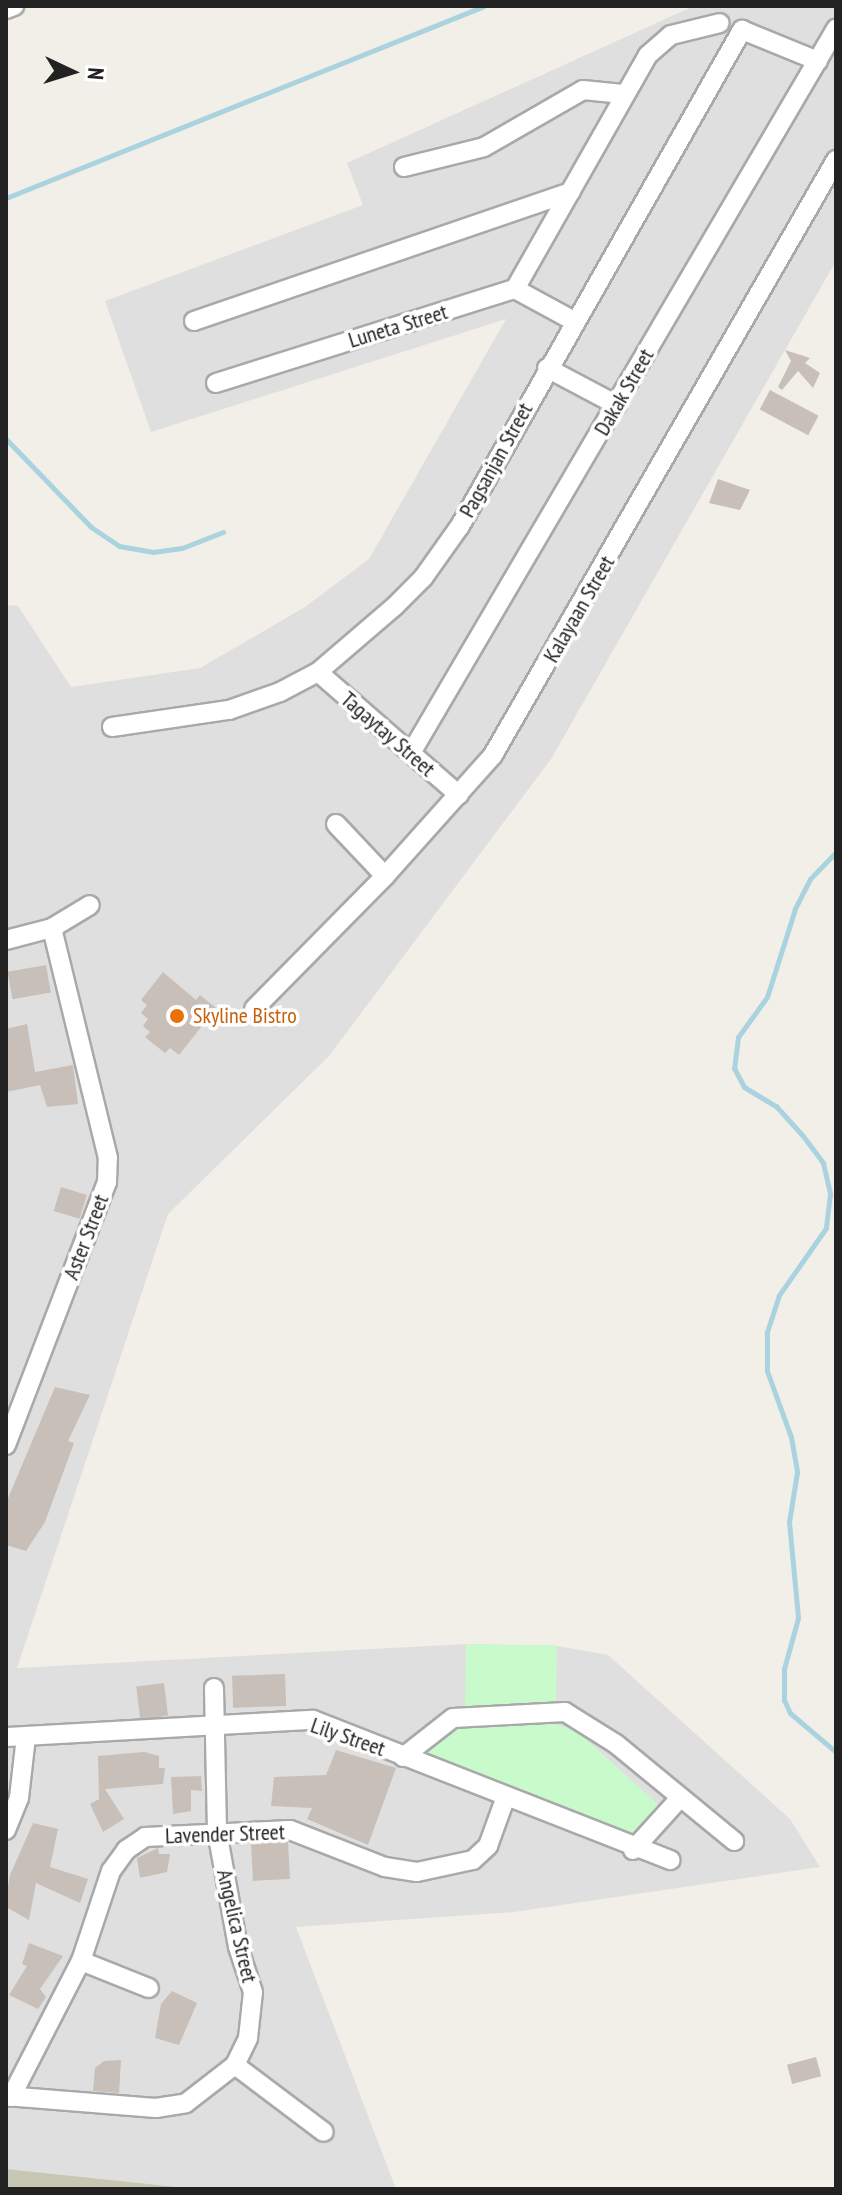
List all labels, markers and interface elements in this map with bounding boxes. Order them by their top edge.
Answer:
north arrow [32,32,112,112]
text: N [82,67,110,81]
street label: Luneta Street [345,298,451,354]
street label: Dakak Street [588,344,660,440]
street label: Pagsanjan Street [454,398,538,522]
street label: Kalayaan Street [538,551,620,667]
street label: Tagaytay Street [335,686,441,782]
place label: Skyline Bistro [193,1003,297,1029]
marker: Skyline Bistro [168,1007,186,1025]
street label: Aster Street [58,1191,114,1283]
street label: Lily Street [307,1712,389,1762]
street label: Lavender Street [165,1819,285,1849]
street label: Angelica Street [211,1867,263,1985]

